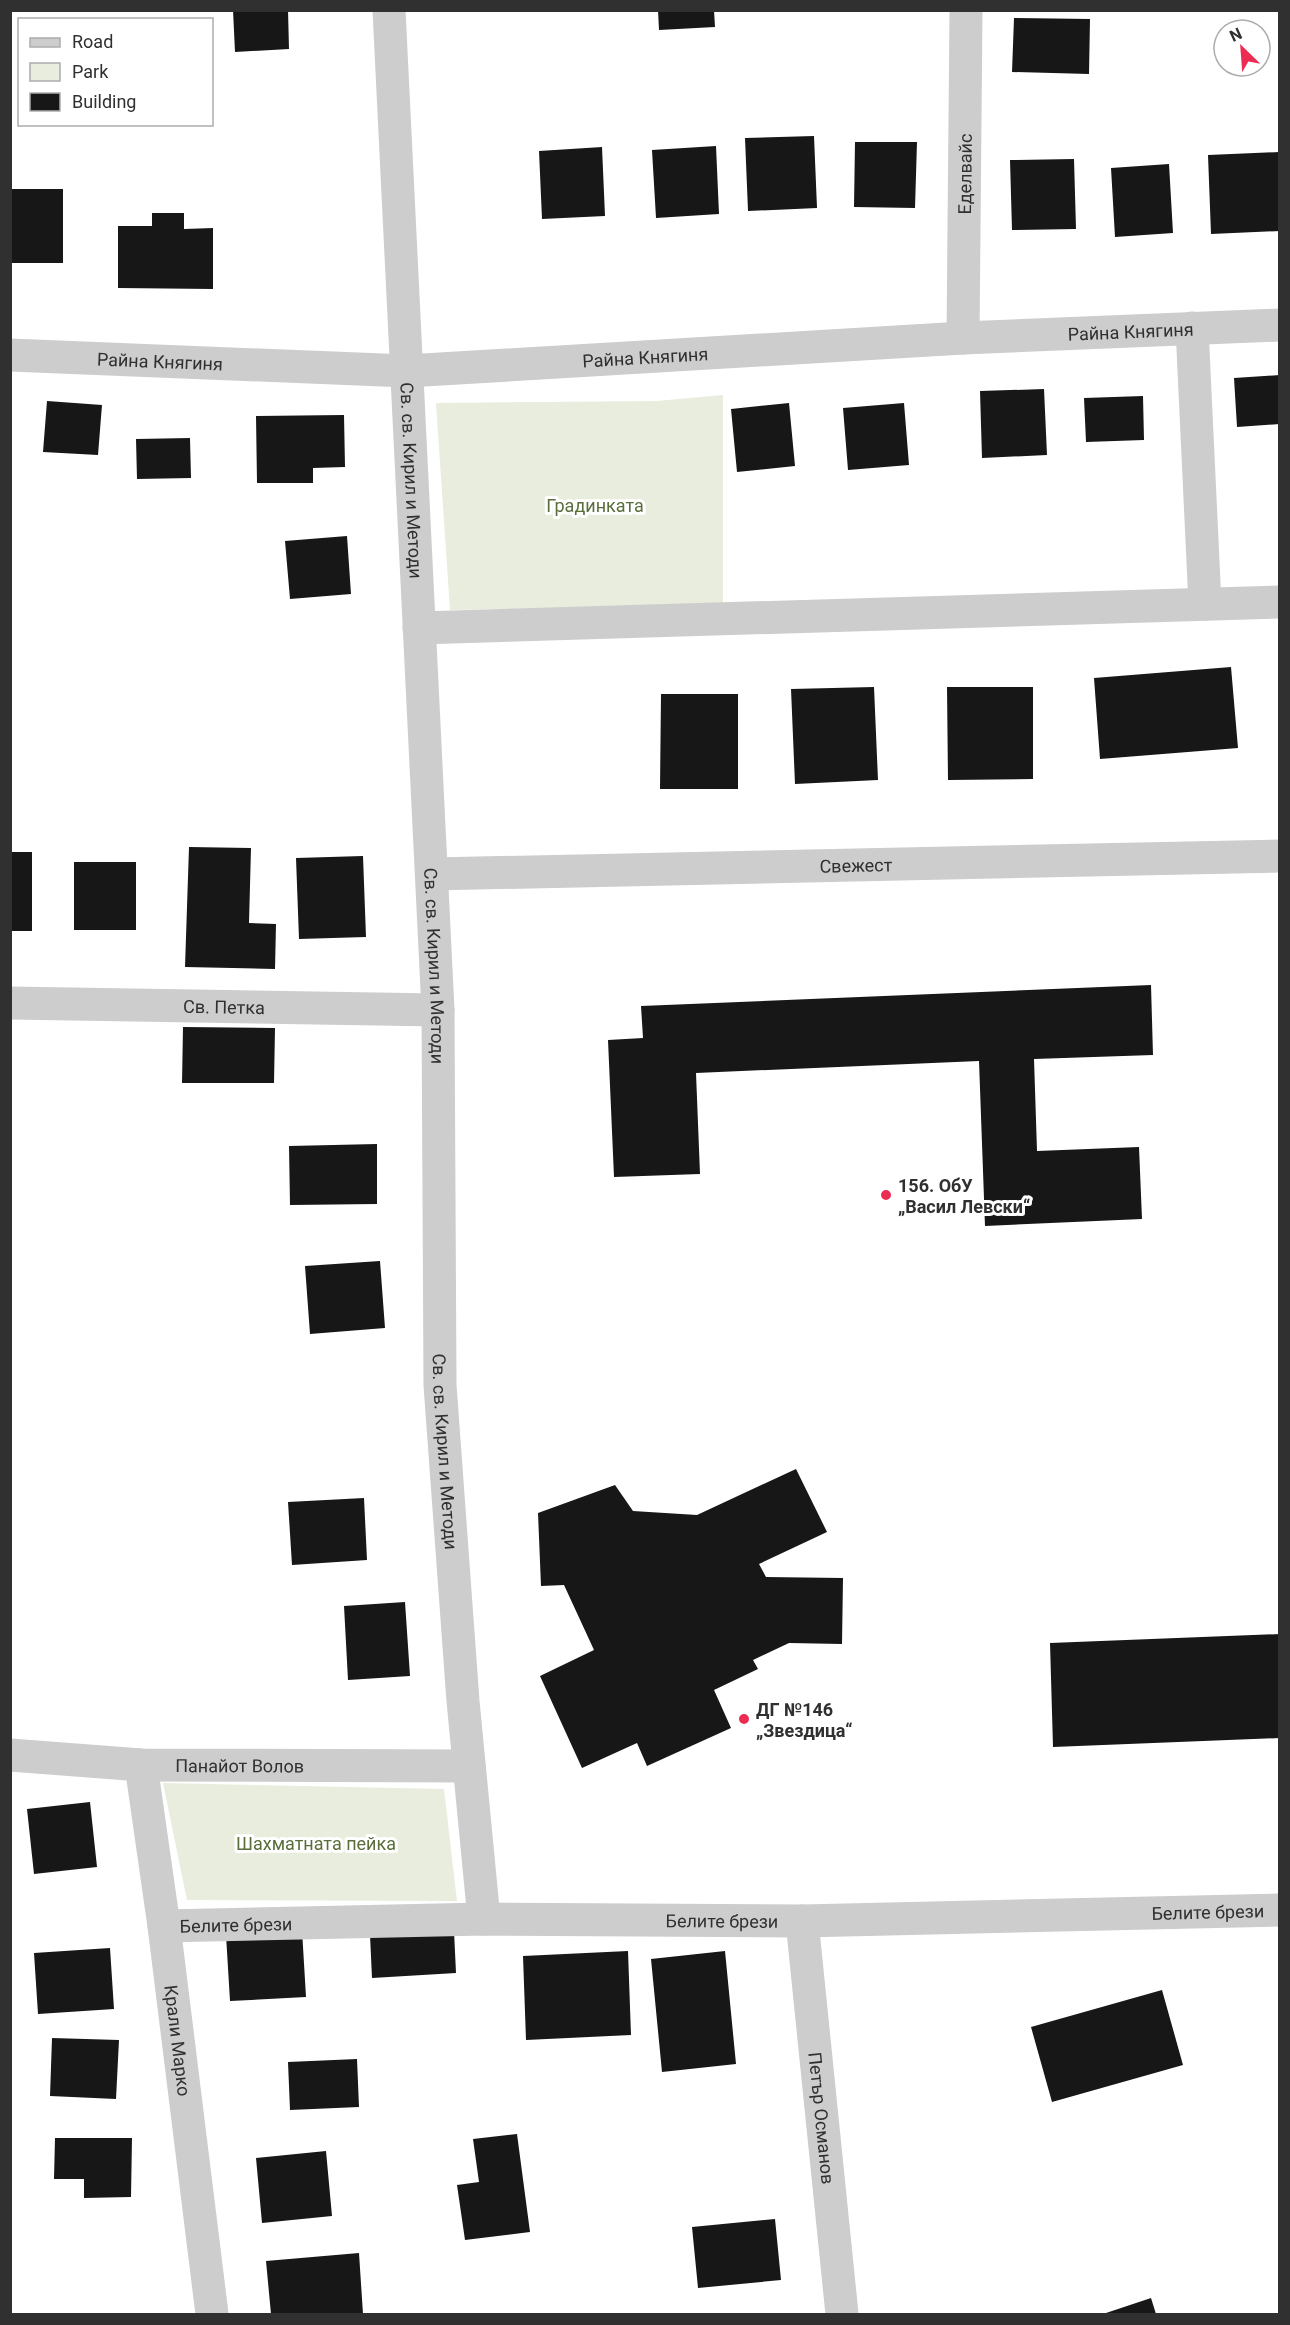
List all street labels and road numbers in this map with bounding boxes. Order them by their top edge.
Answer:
street label: Еделвайс [954,133,975,215]
street label: Райна Княгиня [1067,318,1194,344]
street label: Райна Княгиня [582,343,709,371]
street label: Райна Княгиня [97,348,223,374]
street label: Св. св. Кирил и Методи [397,382,427,579]
street label: Свежест [819,854,893,876]
street label: Св. св. Кирил и Методи [421,867,449,1064]
street label: Св. Петка [183,995,265,1018]
street label: Св. св. Кирил и Методи [429,1353,462,1550]
street label: Панайот Волов [175,1755,304,1776]
street label: Белите брези [1151,1900,1264,1923]
street label: Белите брези [666,1910,778,1931]
street label: Белите брези [179,1913,293,1936]
street label: Крали Марко [161,1984,195,2097]
street label: Петър Османов [805,2051,839,2185]

